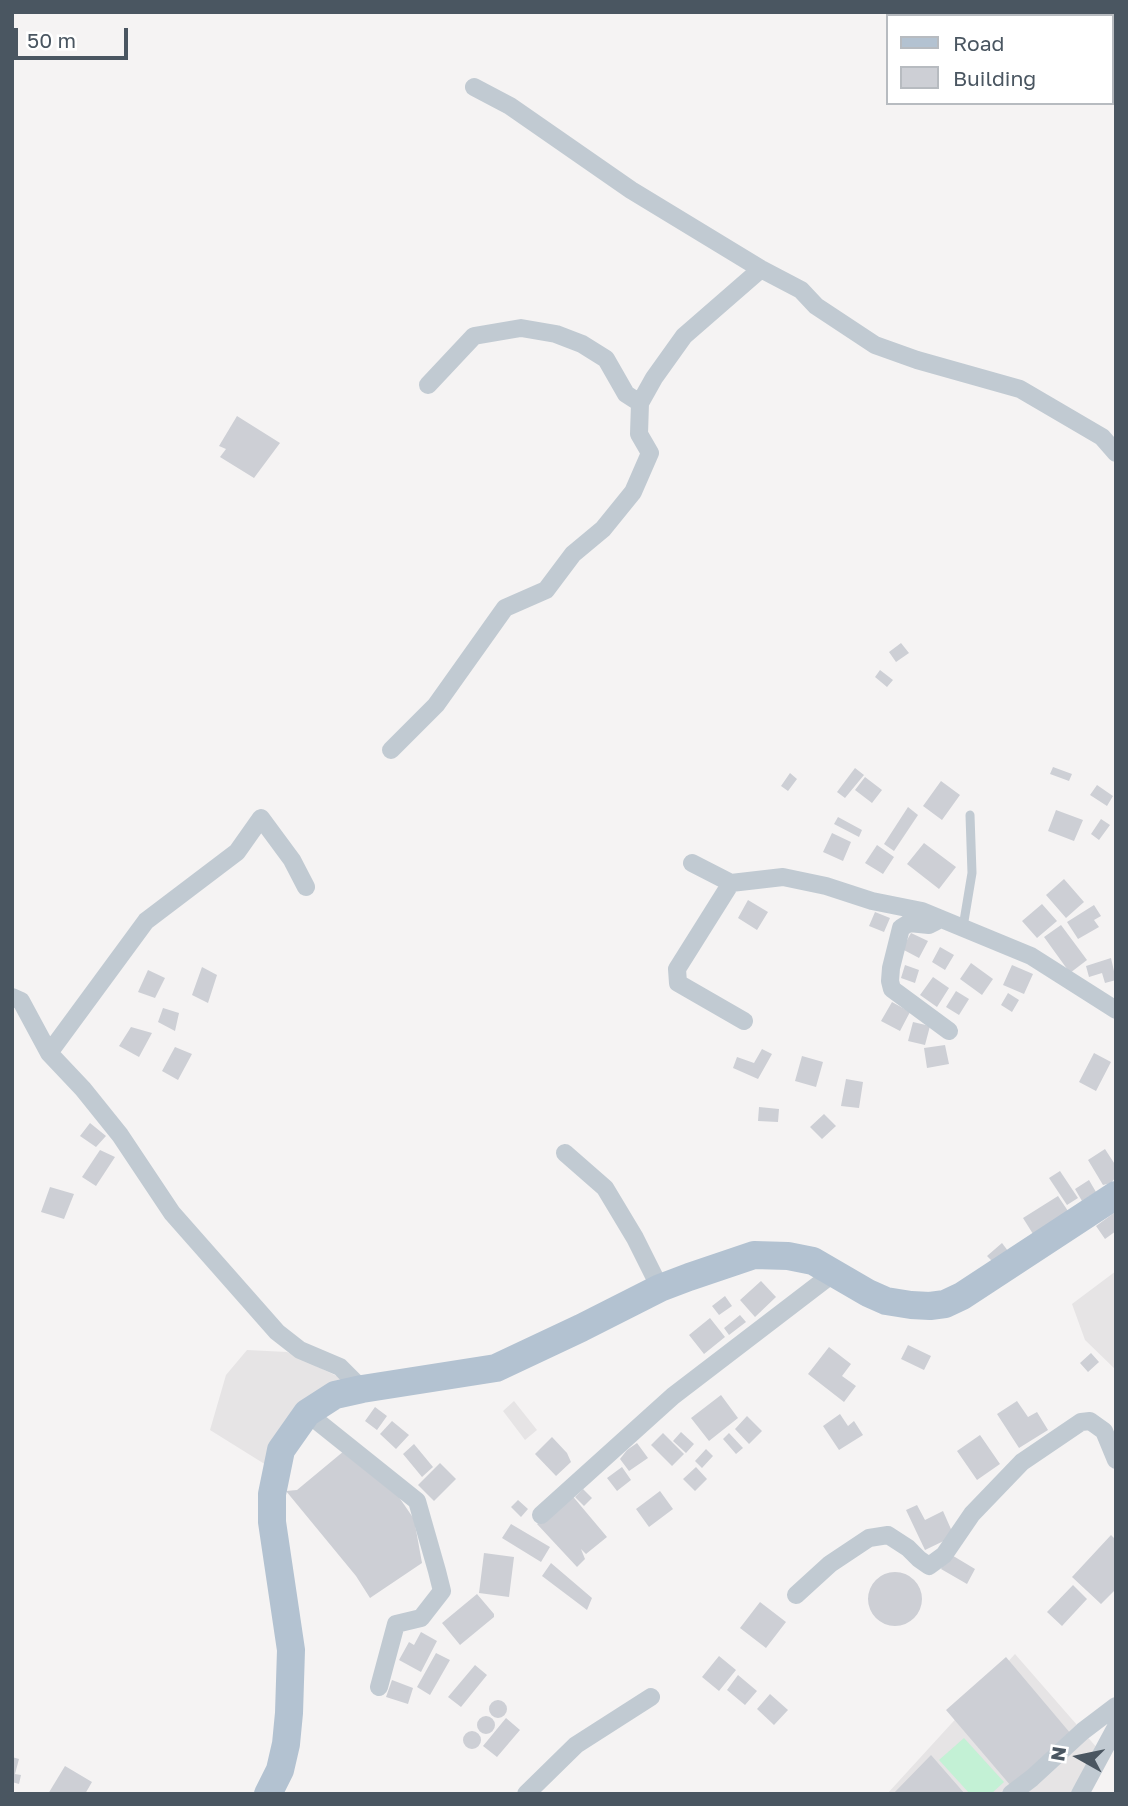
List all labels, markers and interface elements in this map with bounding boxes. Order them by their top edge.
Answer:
scale bar [18,14,131,58]
legend [886,14,1114,105]
text: 50 m [27,27,76,53]
text: Road [953,30,1004,56]
text: Building [953,65,1036,91]
north arrow [1044,1722,1114,1792]
text: N [1045,1745,1070,1763]

